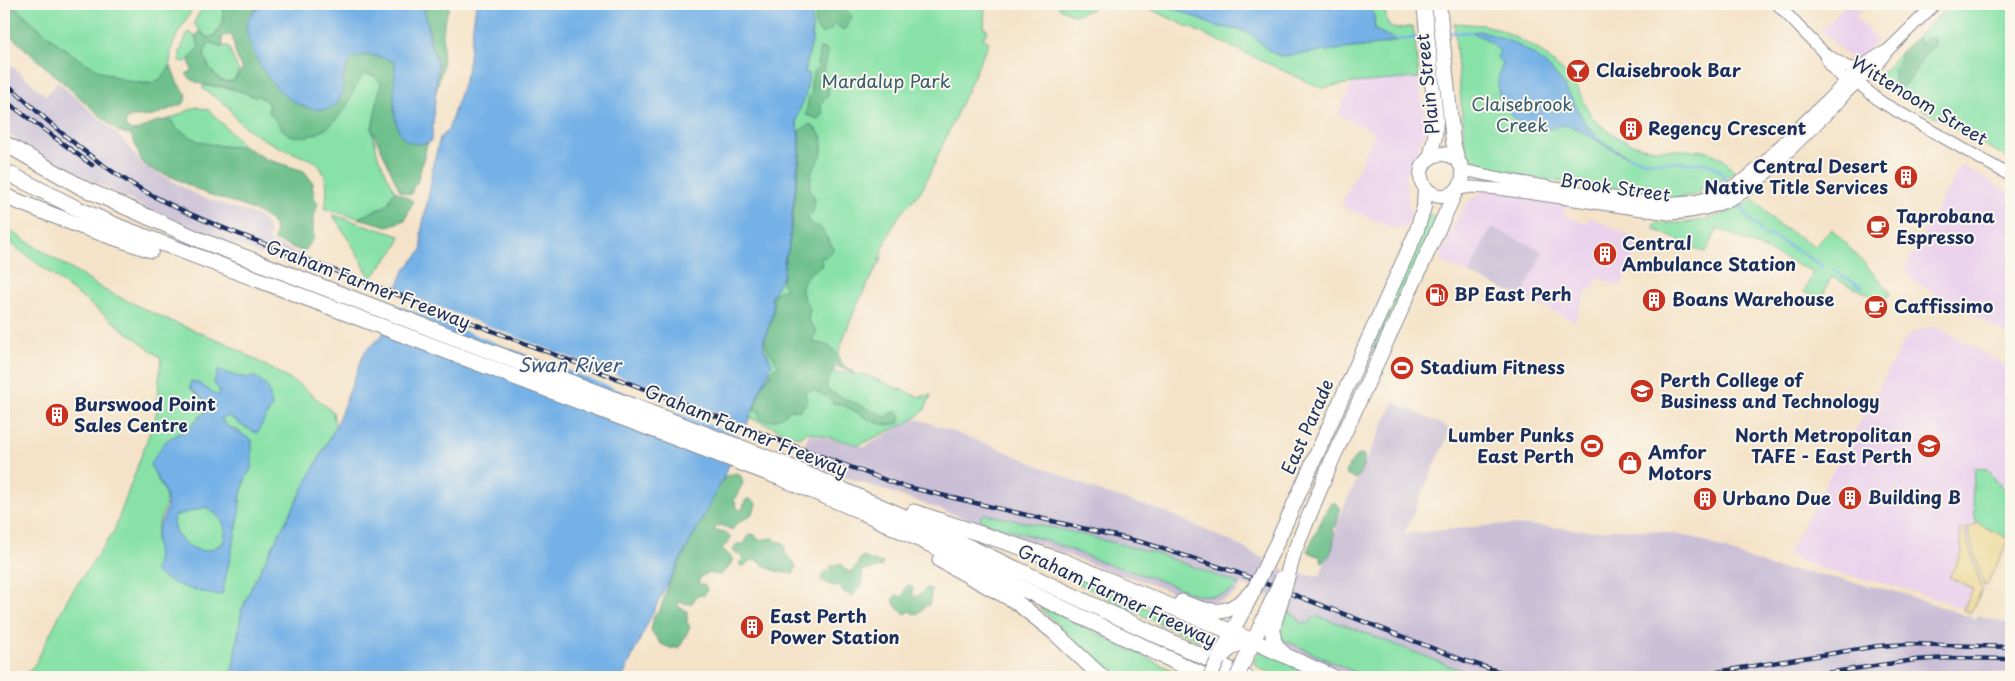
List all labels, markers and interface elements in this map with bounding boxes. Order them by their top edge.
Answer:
street label: Plain Street [1408,32,1445,136]
street label: Wittenoom Street [1846,48,1993,151]
place label: Claisebrook Bar [1596,56,1742,83]
bar icon: Claisebrook Bar [1565,58,1591,84]
park label: Mardalup Park [821,67,951,94]
park label: Claisebrook Creek [1471,90,1573,138]
place label: Regency Crescent [1648,114,1807,141]
building icon: Regency Crescent [1618,116,1644,142]
place label: Central Desert Native Title Services [1704,152,1888,200]
building icon: Central Desert Native Title Services [1893,164,1919,190]
street label: Brook Street [1558,165,1672,208]
place label: Taprobana Espresso [1896,202,1995,250]
cafe icon: Taprobana Espresso [1865,214,1891,240]
place label: Central Ambulance Station [1622,229,1796,277]
street label: Graham Farmer Freeway [262,232,475,335]
building icon: Central Ambulance Station [1592,241,1618,267]
place label: BP East Perh [1454,280,1572,307]
fuel station icon: BP East Perh [1424,282,1450,308]
place label: Boans Warehouse [1672,285,1834,312]
building icon: Boans Warehouse [1641,287,1667,313]
place label: Caffissimo [1894,292,1994,319]
cafe icon: Caffissimo [1863,294,1889,320]
water label: Swan River [518,350,623,378]
place label: Stadium Fitness [1420,353,1565,380]
sports icon: Stadium Fitness [1389,355,1415,381]
place label: Perth College of Business and Technology [1660,366,1879,414]
street label: East Parade [1274,374,1340,479]
street label: Graham Farmer Freeway [641,376,852,483]
school or university icon: Perth College of Business and Technology [1629,378,1655,404]
place label: Burswood Point Sales Centre [74,390,216,438]
building icon: Burswood Point Sales Centre [44,402,70,428]
place label: Lumber Punks East Perth [1448,421,1574,469]
place label: North Metropolitan TAFE - East Perth [1735,421,1912,469]
sports icon: Lumber Punks East Perth [1579,433,1605,459]
school or university icon: North Metropolitan TAFE - East Perth [1916,433,1942,459]
place label: Amfor Motors [1647,438,1712,486]
shop icon: Amfor Motors [1617,450,1643,476]
place label: Building B [1868,483,1961,510]
place label: Urbano Due [1722,484,1831,511]
building icon: Building B [1837,485,1863,511]
building icon: Urbano Due [1692,486,1718,512]
street label: Graham Farmer Freeway [1014,537,1222,653]
place label: East Perth Power Station [770,602,900,650]
building icon: East Perth Power Station [739,614,765,640]

